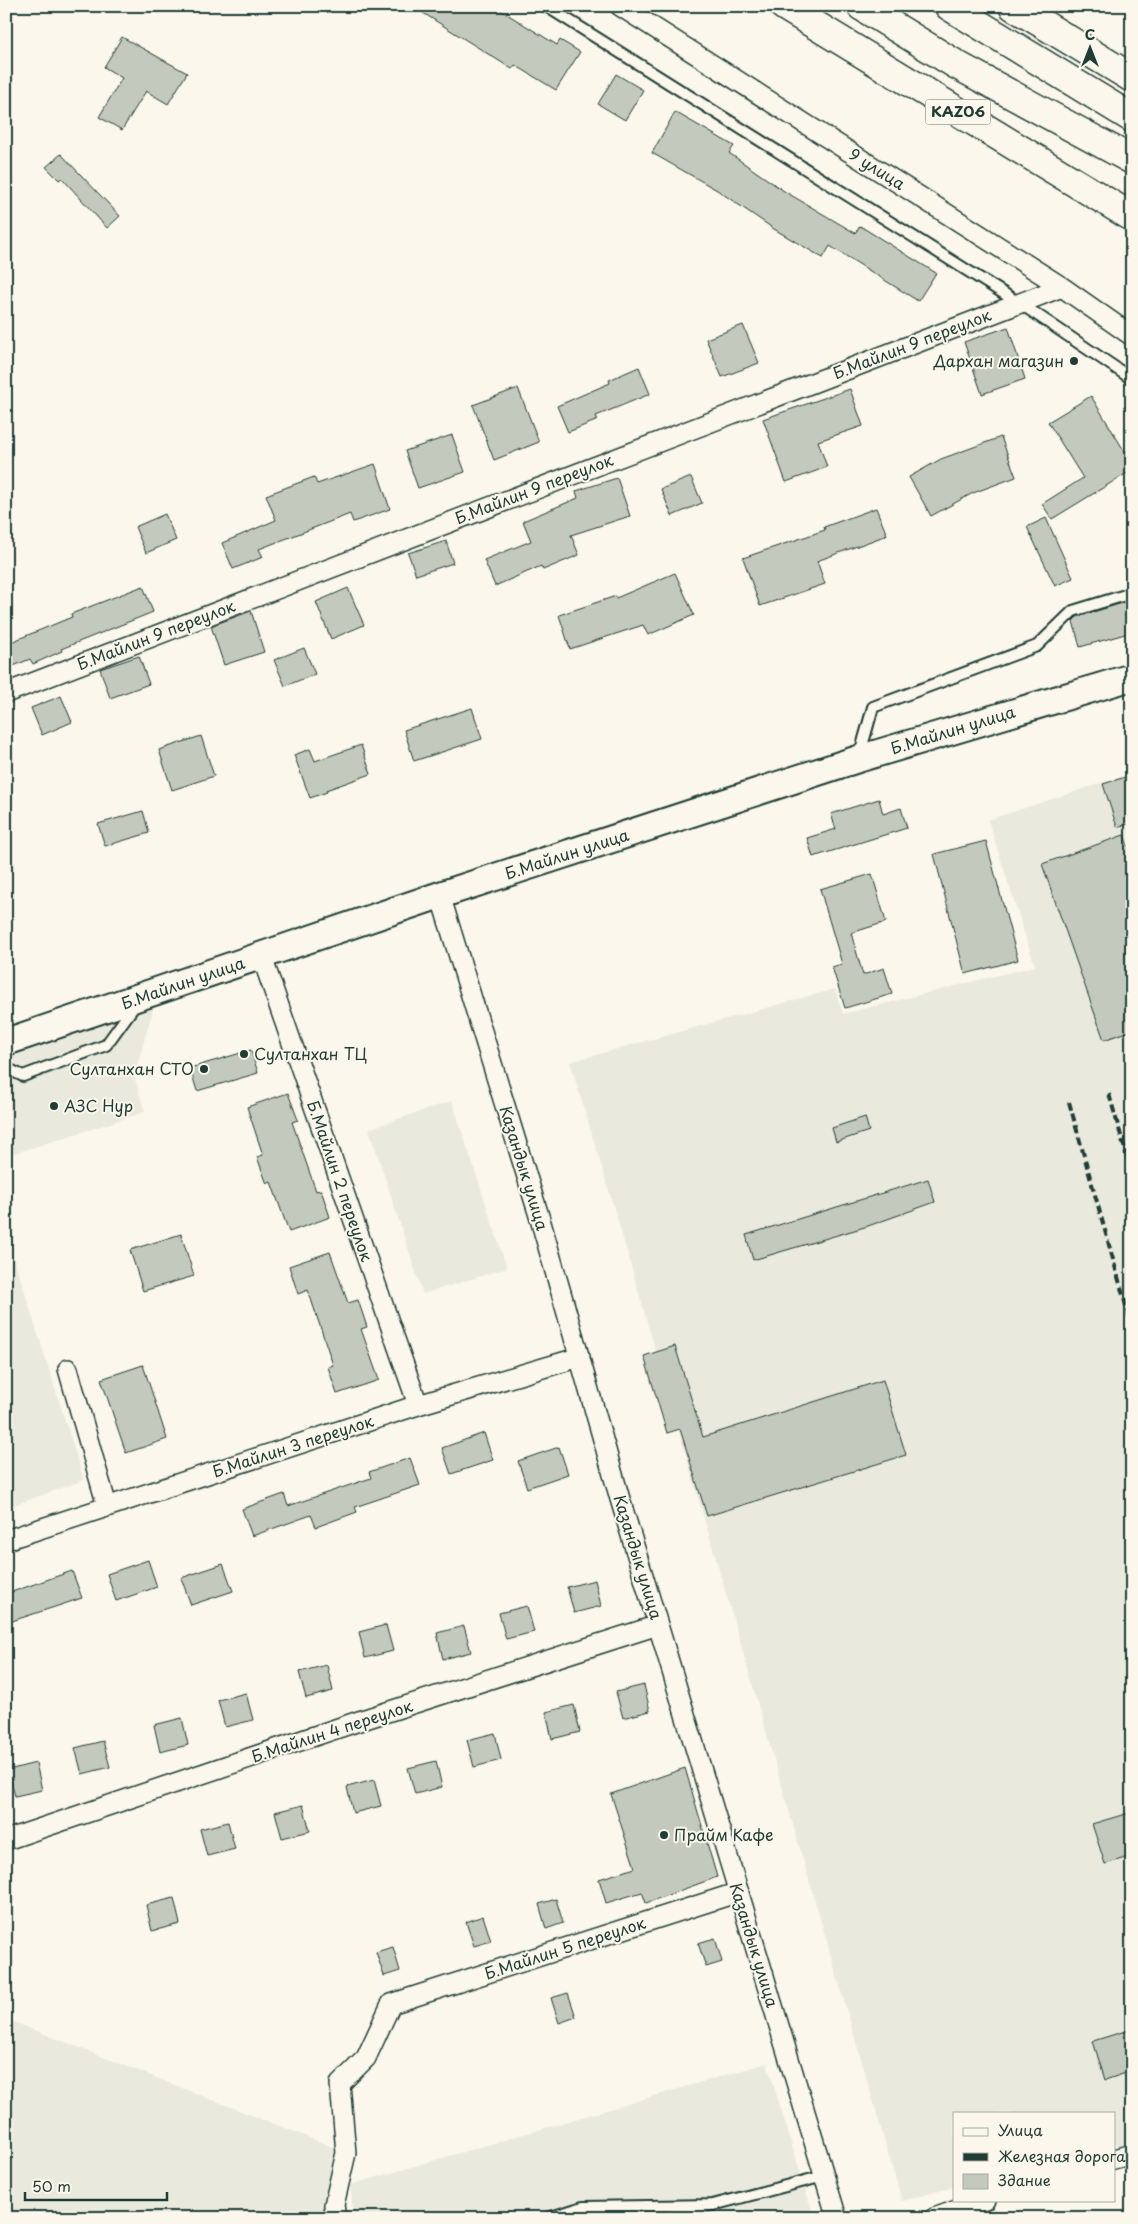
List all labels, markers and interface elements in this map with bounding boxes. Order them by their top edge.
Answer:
north arrow [1066,22,1116,72]
text: С [1085,24,1095,45]
road number: KАZ06 [926,100,990,124]
street label: 9 улица [845,141,910,195]
street label: Б.Майлин 9 переулок [829,302,995,384]
place label: Дархан магазин [933,348,1064,372]
marker: Дархан магазин [1068,355,1080,367]
street label: Б.Майлин 9 переулок [451,447,617,529]
street label: Б.Майлин 9 переулок [73,593,239,675]
street label: Б.Майлин улица [888,699,1018,759]
street label: Б.Майлин улица [502,822,632,884]
street label: Б.Майлин улица [118,950,248,1014]
place label: Султанхан ТЦ [254,1041,367,1065]
marker: Султанхан ТЦ [238,1048,250,1060]
place label: Султанхан СТО [70,1056,194,1080]
marker: Султанхан СТО [198,1063,210,1075]
place label: АЗС Нур [64,1093,133,1117]
street label: Б.Майлин 2 переулок [302,1097,380,1265]
marker: АЗС Нур [48,1100,60,1112]
street label: Казандык улица [495,1102,555,1233]
street label: Б.Майлин 3 переулок [209,1408,377,1482]
street label: Казандык улица [609,1491,669,1622]
street label: Б.Майлин 4 переулок [248,1693,416,1767]
place label: Прайм Кафе [674,1822,774,1846]
marker: Прайм Кафе [658,1829,670,1841]
street label: Казандык улица [725,1879,785,2010]
street label: Б.Майлин 5 переулок [481,1910,649,1984]
legend [953,2112,1116,2202]
text: Улица [998,2118,1043,2141]
text: Железная дорога [998,2144,1126,2167]
text: Здание [998,2168,1051,2191]
scale bar [25,2169,168,2201]
text: 50 m [32,2174,71,2197]

